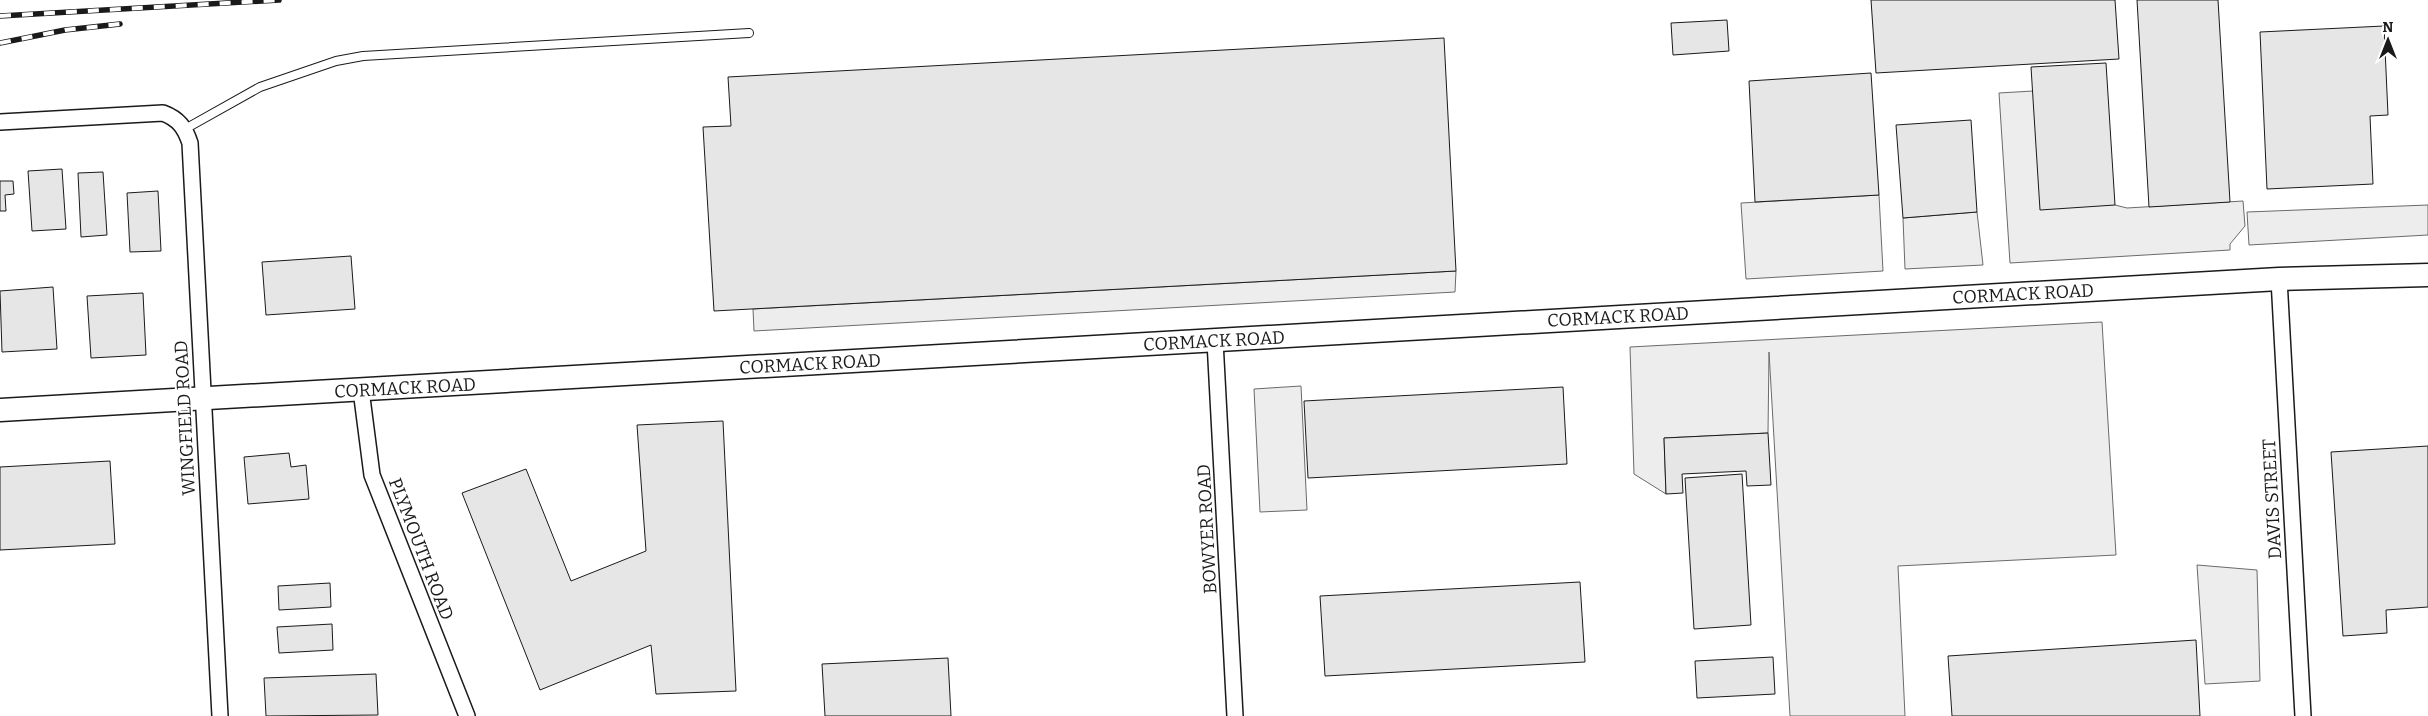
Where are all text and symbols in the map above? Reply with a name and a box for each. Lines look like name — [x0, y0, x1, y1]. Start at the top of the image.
north arrow — [2363, 15, 2413, 65]
text: N — [2383, 19, 2394, 36]
street label: CORMACK ROAD — [1952, 279, 2094, 309]
street label: CORMACK ROAD — [1547, 302, 1689, 332]
street label: CORMACK ROAD — [1143, 326, 1285, 356]
street label: WINGFIELD ROAD — [170, 340, 200, 496]
street label: CORMACK ROAD — [739, 349, 881, 379]
street label: CORMACK ROAD — [334, 373, 476, 403]
street label: DAVIS STREET — [2258, 438, 2286, 560]
street label: BOWYER ROAD — [1193, 464, 1221, 594]
street label: PLYMOUTH ROAD — [384, 475, 458, 623]

